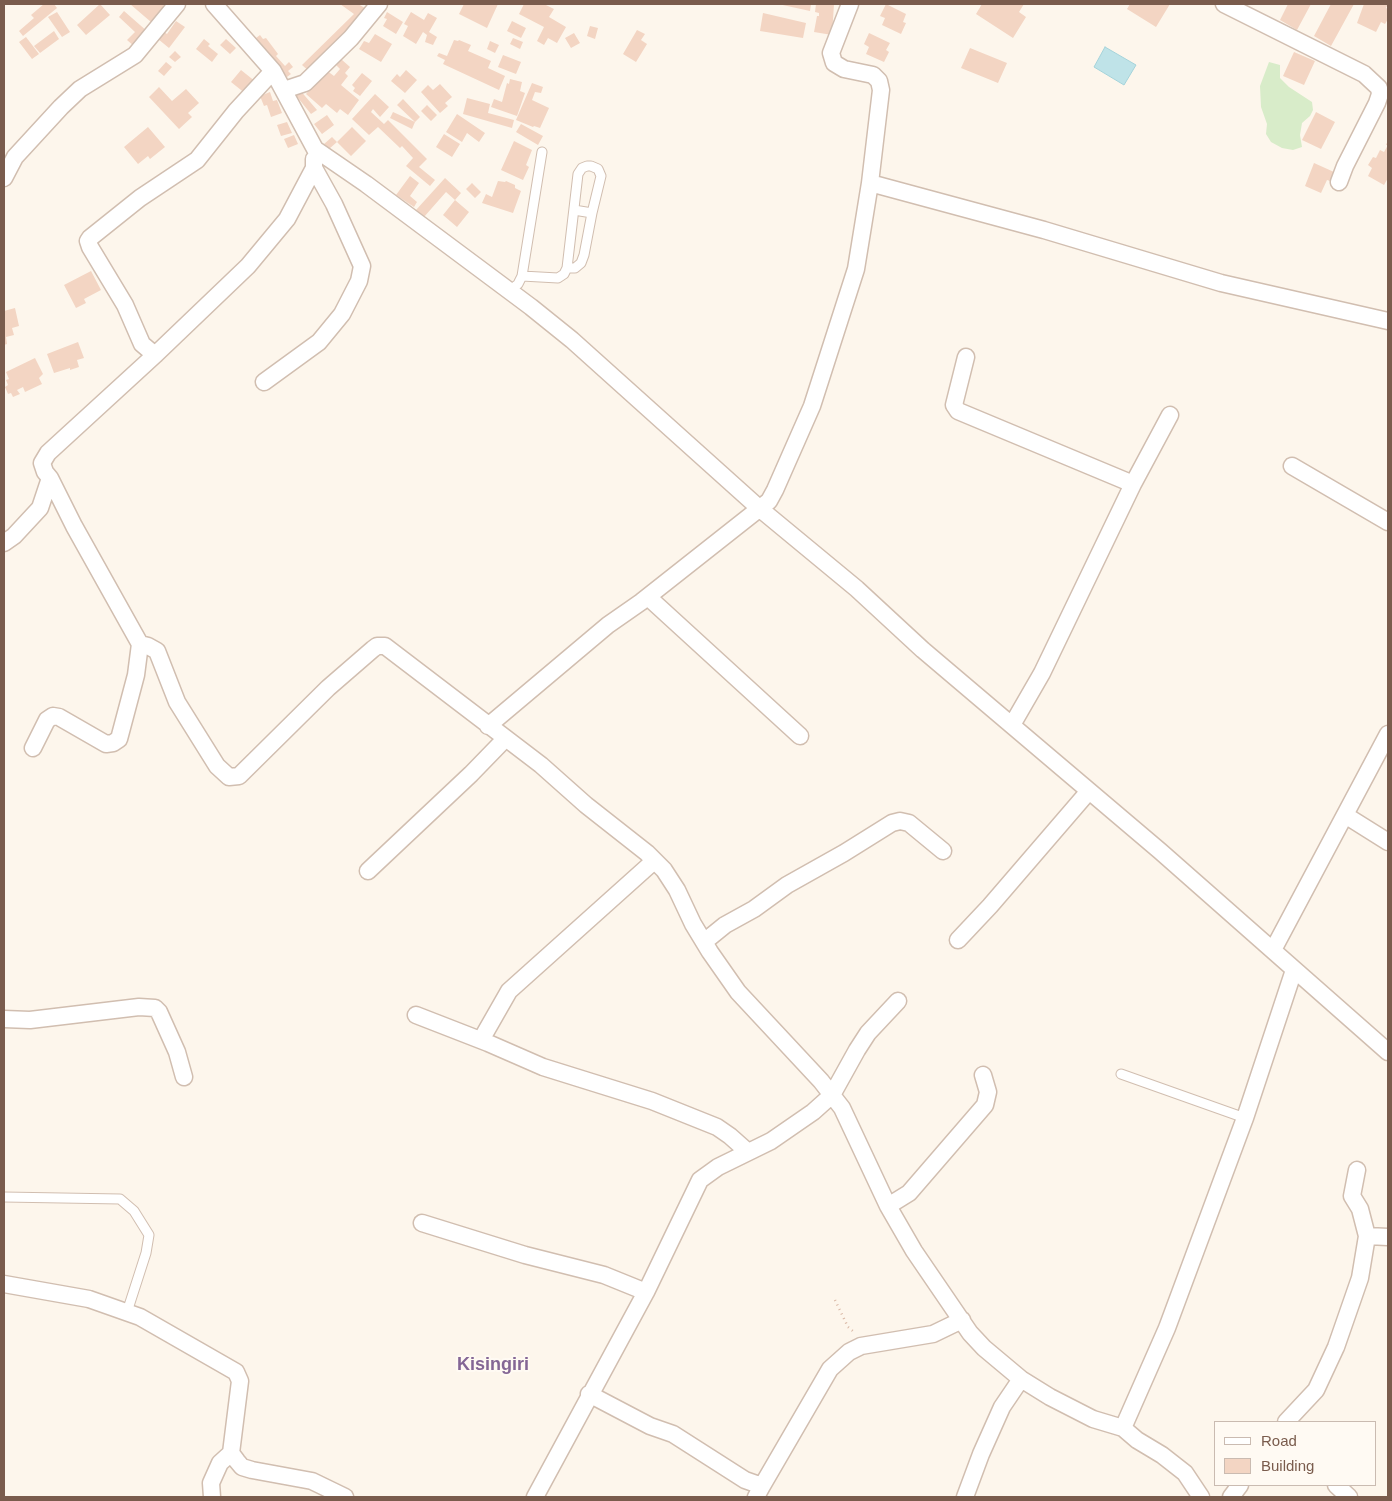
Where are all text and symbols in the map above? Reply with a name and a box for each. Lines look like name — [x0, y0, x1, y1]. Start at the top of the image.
district label: Kisingiri — [457, 1354, 529, 1376]
legend — [1214, 1421, 1377, 1486]
text: Road — [1261, 1432, 1297, 1449]
text: Building — [1261, 1457, 1314, 1474]

